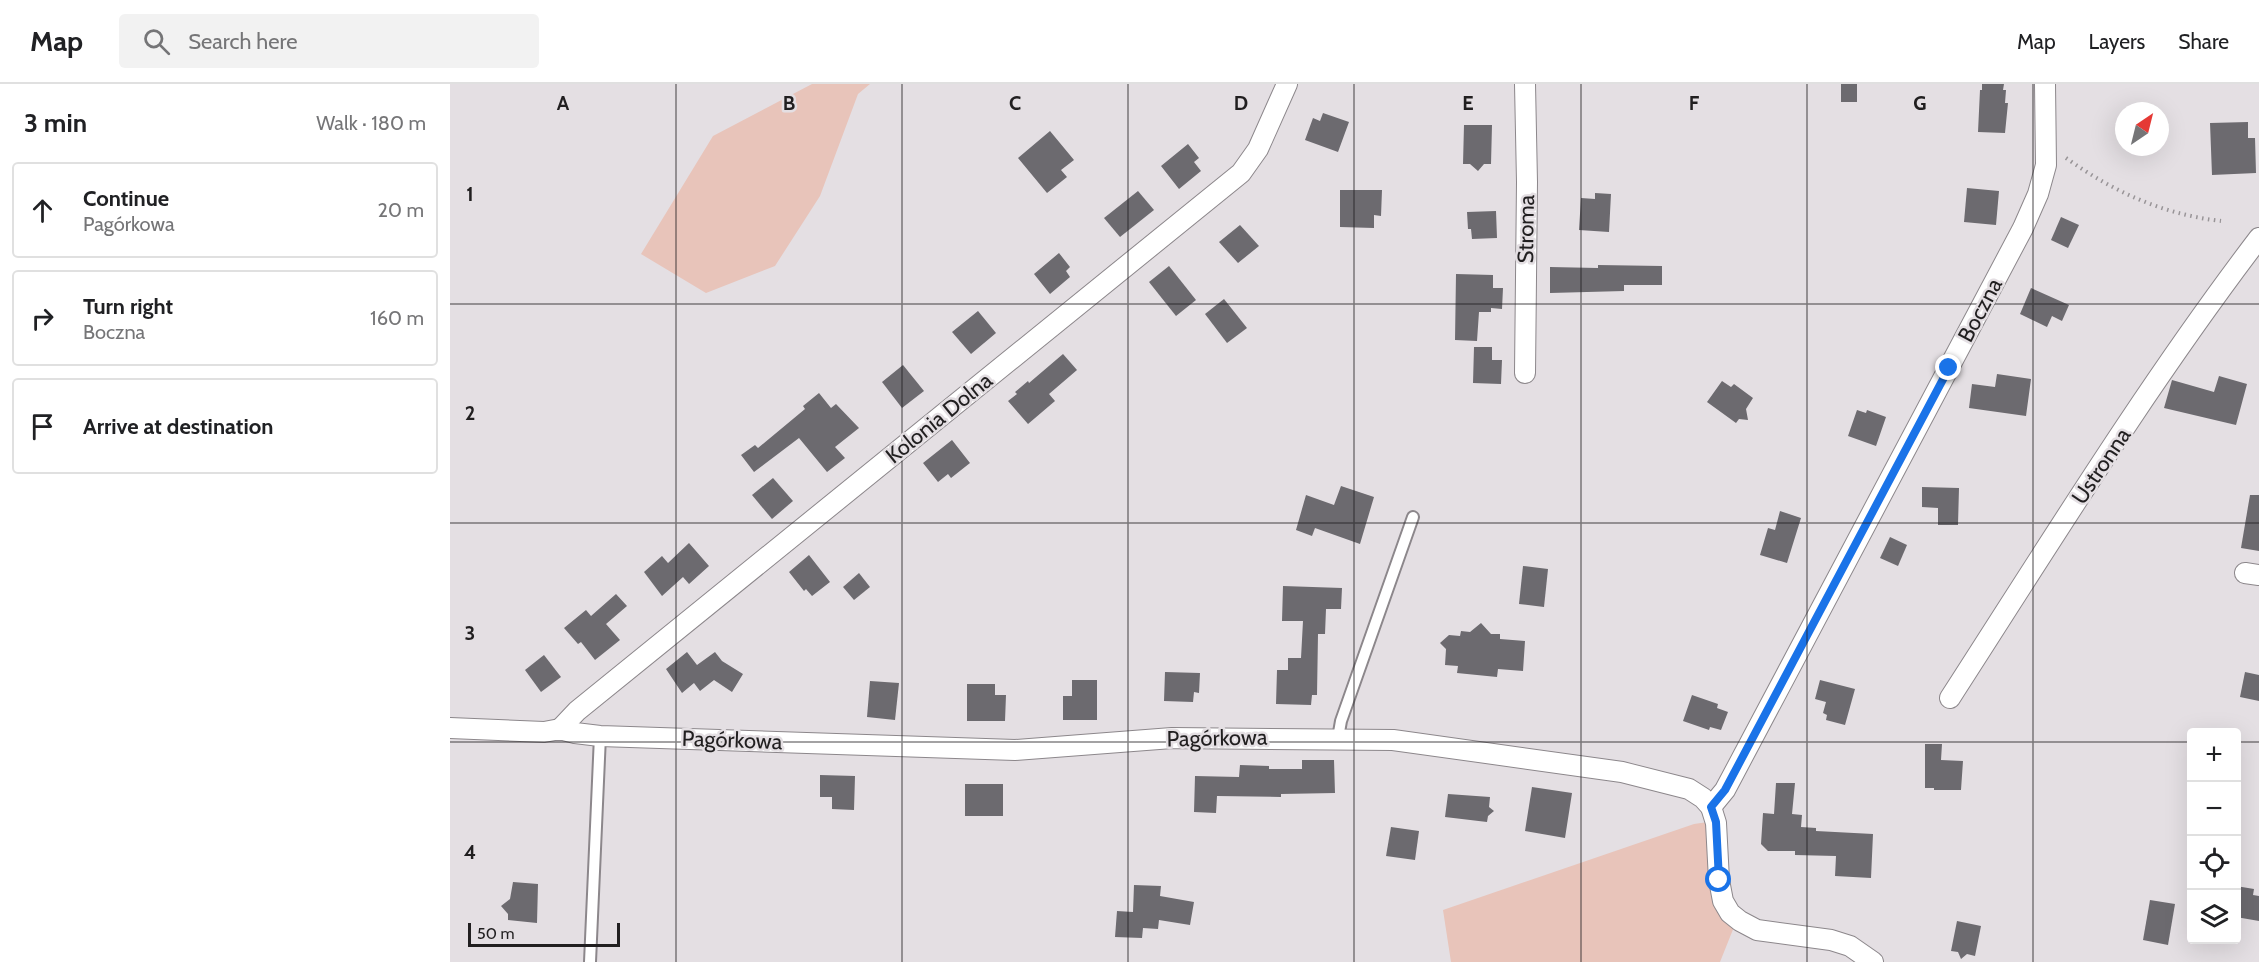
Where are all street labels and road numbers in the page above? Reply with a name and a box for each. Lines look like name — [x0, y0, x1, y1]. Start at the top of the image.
street label: Stroma — [1512, 194, 1540, 264]
street label: Boczna — [1952, 273, 2008, 347]
street label: Kolonia Dolna — [880, 366, 998, 469]
street label: Ustronna — [2066, 422, 2137, 509]
street label: Pagórkowa — [1166, 724, 1268, 752]
street label: Pagórkowa — [681, 725, 783, 755]

